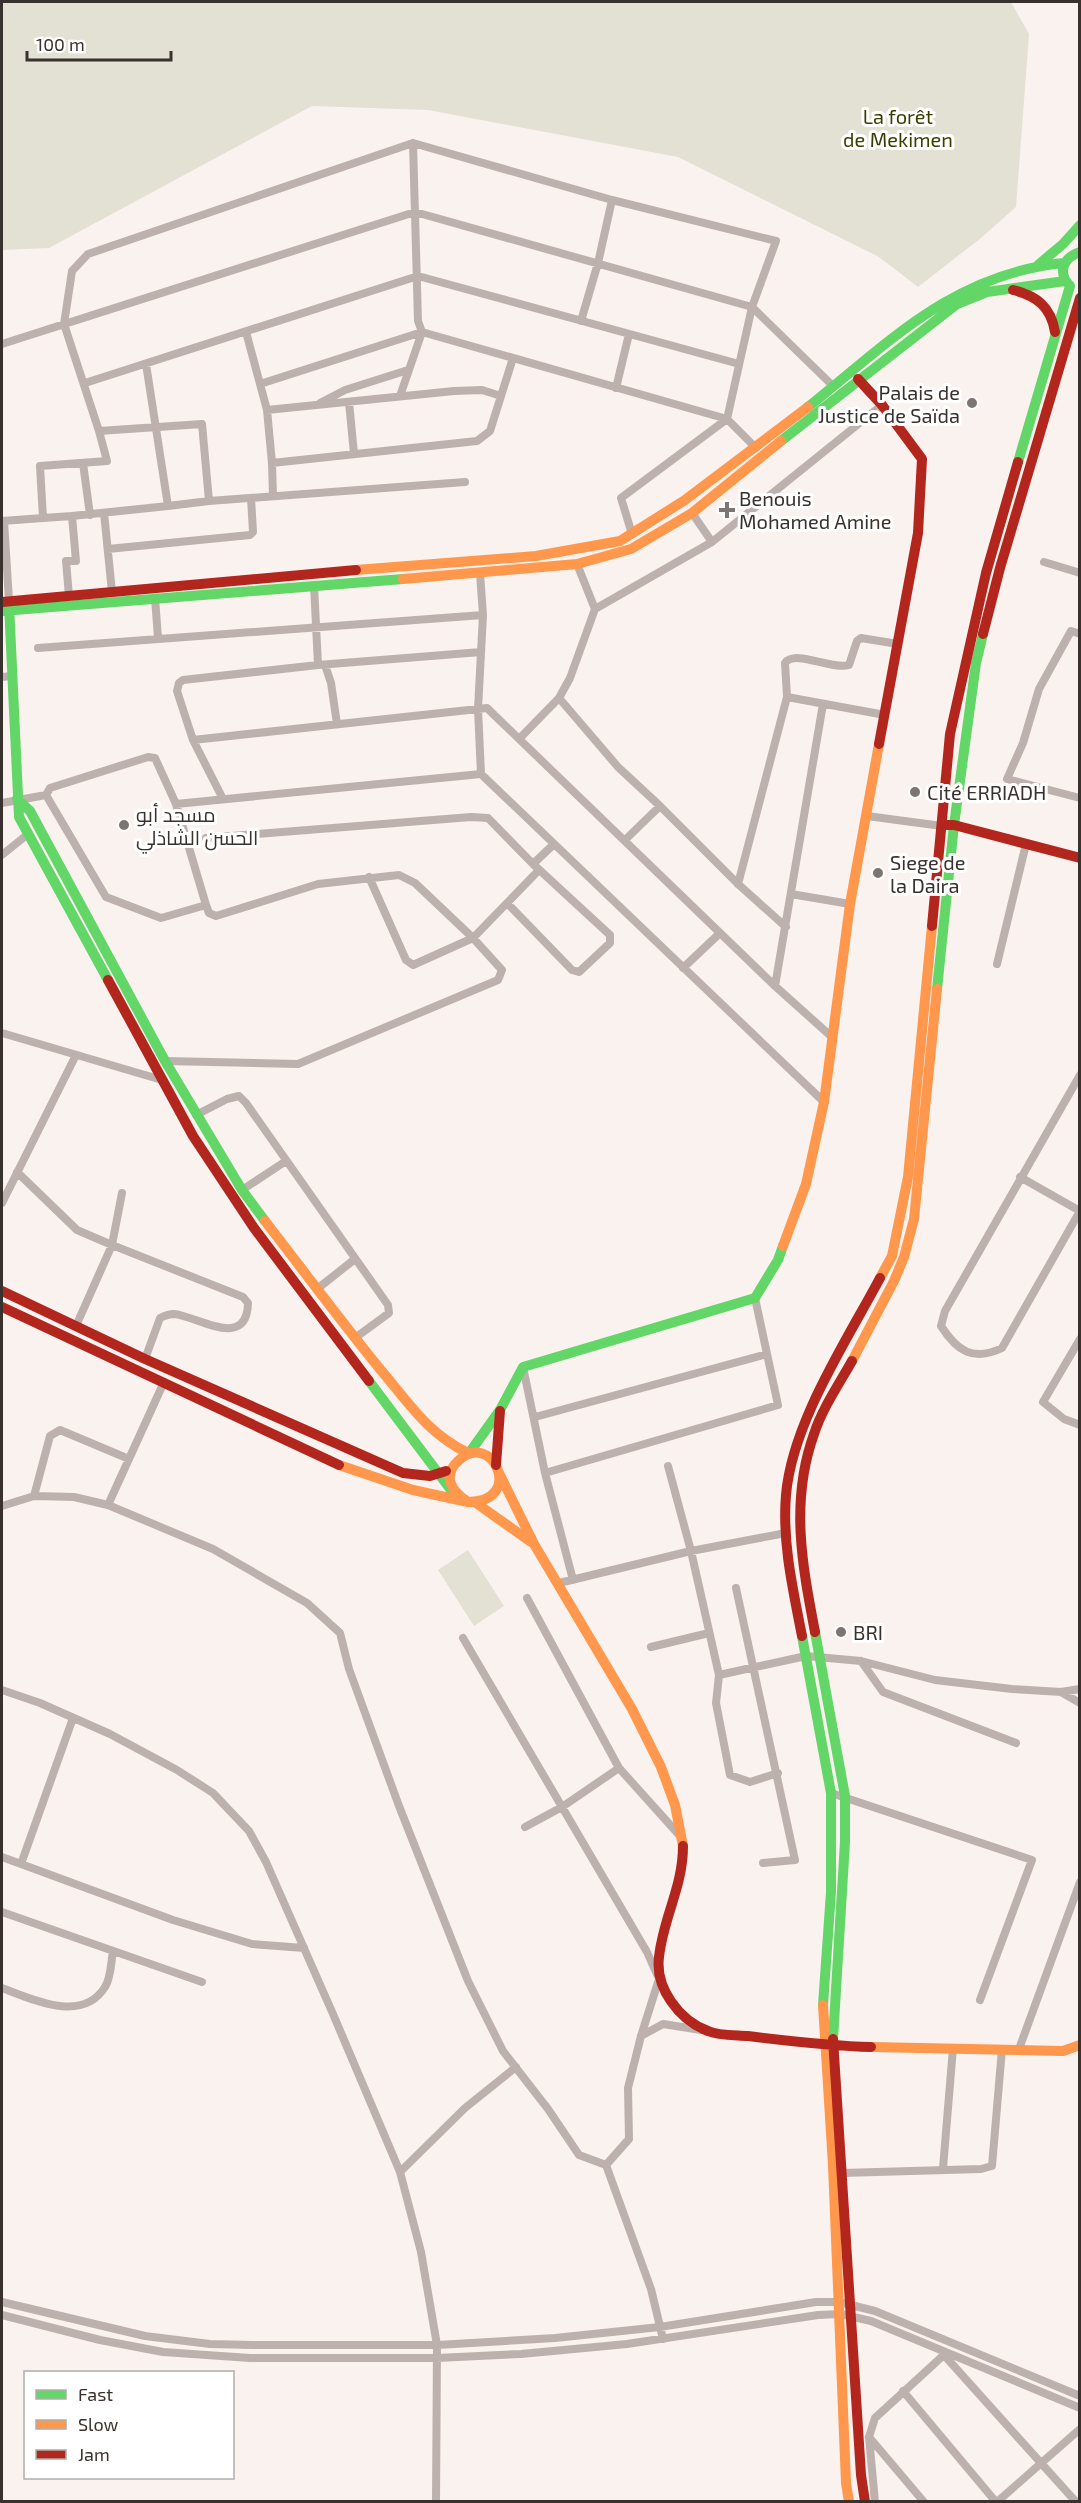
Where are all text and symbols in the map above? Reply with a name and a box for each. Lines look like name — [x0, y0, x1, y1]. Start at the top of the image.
scale bar — [27, 24, 171, 62]
text: 100 m — [36, 33, 85, 55]
park label: La forêt de Mekimen — [843, 104, 953, 151]
place label: Palais de Justice de Saïda — [818, 380, 960, 427]
marker: Palais de Justice de Saïda — [965, 396, 979, 410]
place label: Benouis Mohamed Amine — [739, 486, 891, 533]
marker: Benouis Mohamed Amine — [720, 503, 734, 517]
place label: Cité ERRIADH — [927, 780, 1046, 804]
marker: Cité ERRIADH — [908, 785, 922, 799]
place label: مسجد أبو الحسن الشاذلي — [136, 802, 258, 854]
marker: مسجد أبو الحسن الشاذلي — [117, 818, 131, 832]
place label: Siege de la Daira — [890, 850, 965, 897]
marker: Siege de la Daira — [871, 866, 885, 880]
place label: BRI — [853, 1620, 883, 1644]
marker: BRI — [834, 1625, 848, 1639]
legend — [24, 2371, 234, 2479]
text: Fast — [78, 2383, 113, 2405]
text: Slow — [78, 2413, 119, 2435]
text: Jam — [78, 2443, 110, 2465]

